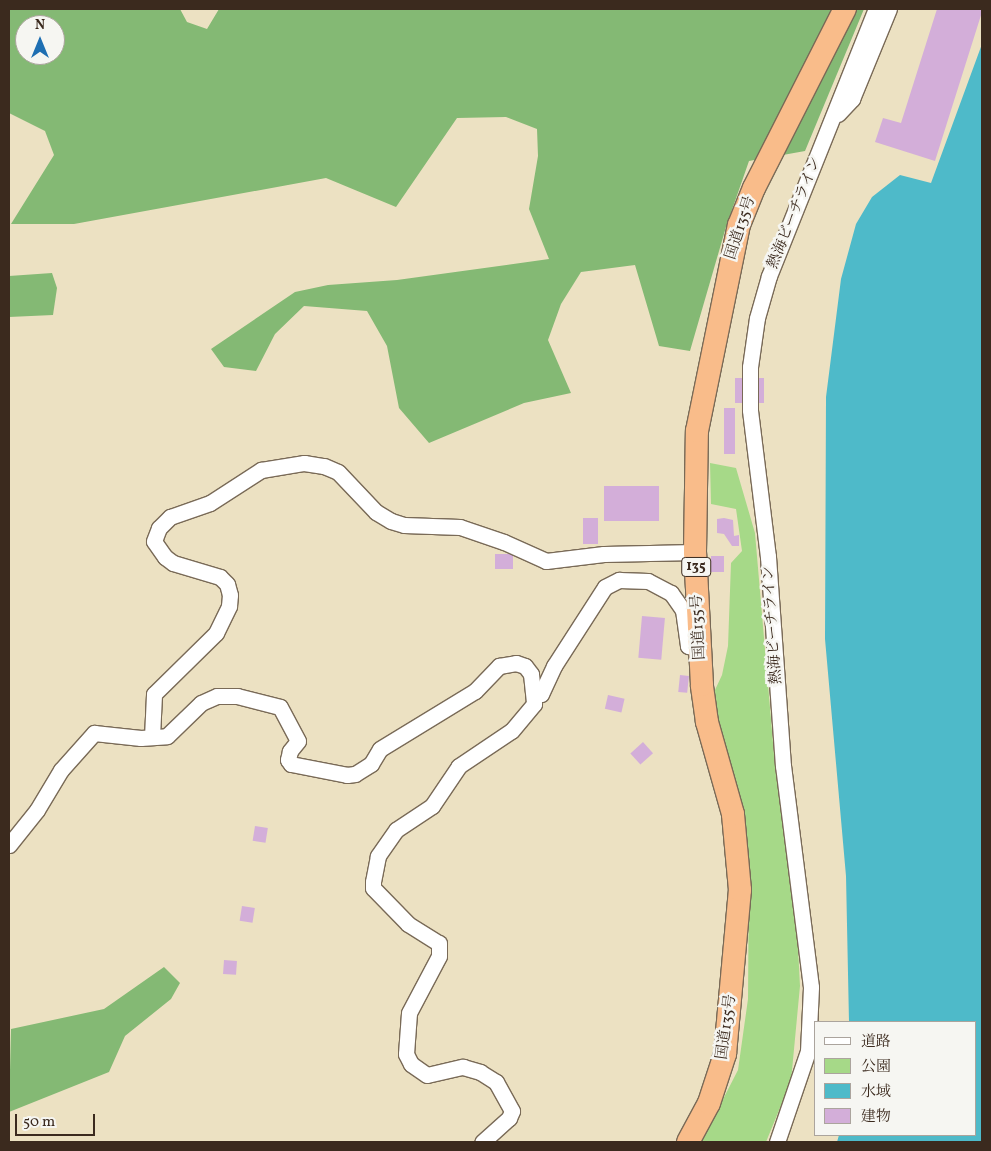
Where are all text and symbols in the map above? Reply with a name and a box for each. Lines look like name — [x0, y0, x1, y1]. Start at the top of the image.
north arrow — [15, 15, 65, 65]
text: N — [35, 16, 45, 35]
street label: 熱海ビーチライン — [764, 154, 826, 272]
street label: 国道135号 — [722, 194, 760, 262]
road number: 135 — [681, 556, 711, 578]
street label: 熱海ビーチライン — [760, 565, 786, 685]
street label: 国道135号 — [688, 594, 710, 660]
street label: 国道135号 — [714, 993, 740, 1061]
legend — [814, 1021, 976, 1136]
text: 道路 — [861, 1032, 891, 1053]
text: 公園 — [861, 1057, 891, 1078]
text: 水域 — [861, 1082, 891, 1103]
scale bar — [18, 1104, 98, 1136]
text: 建物 — [861, 1107, 891, 1128]
text: 50 m — [23, 1112, 55, 1133]

